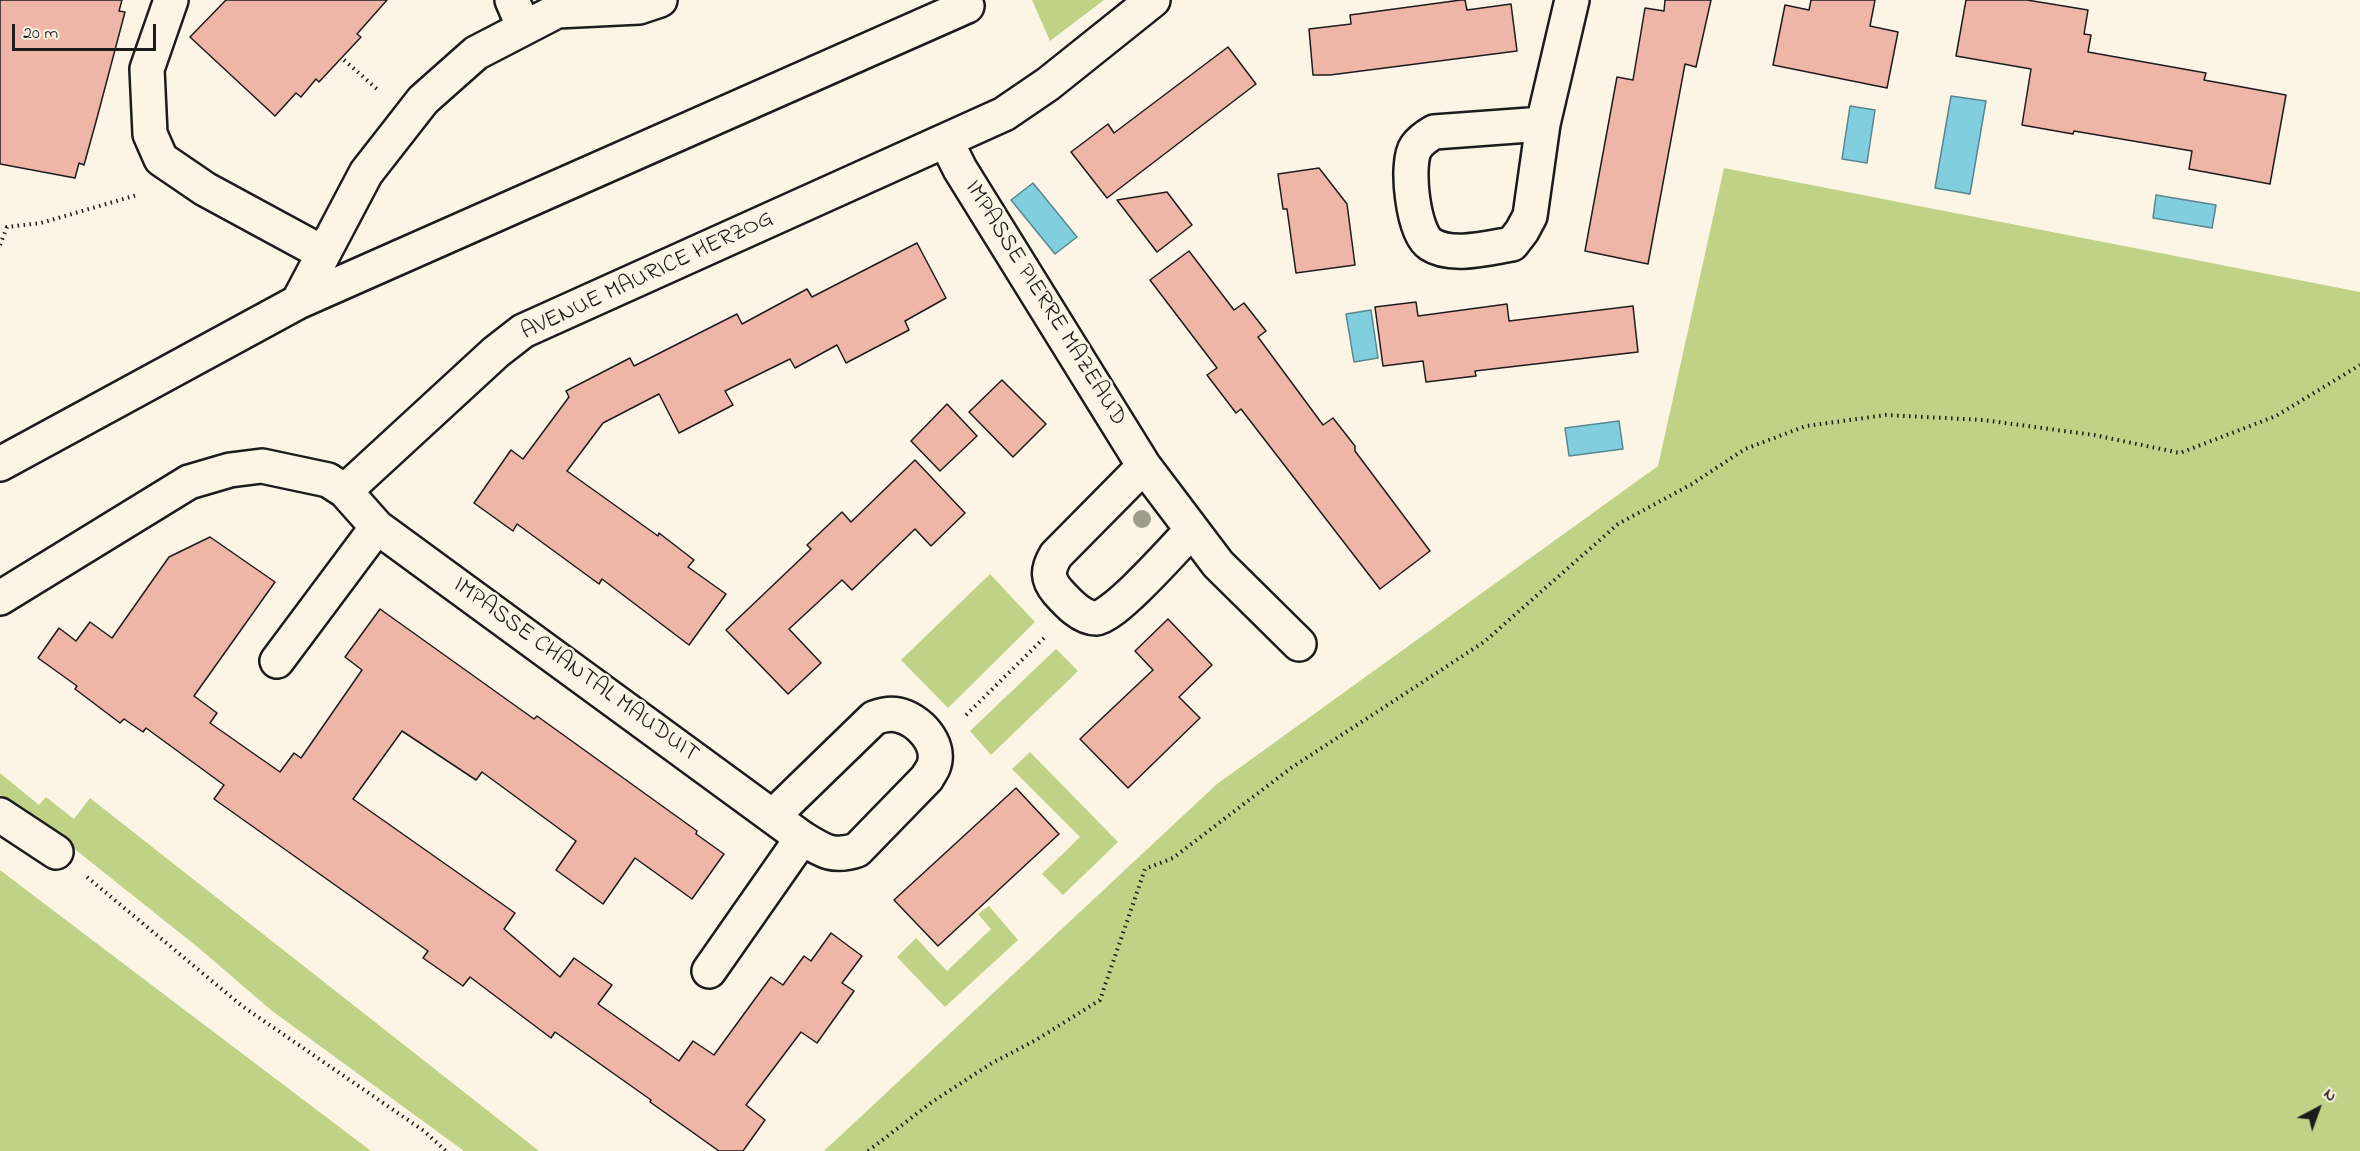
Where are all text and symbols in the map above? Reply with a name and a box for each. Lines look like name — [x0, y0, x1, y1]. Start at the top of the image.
scale bar — [15, 12, 159, 50]
text: 20 m — [23, 21, 58, 47]
street label: IMPASSE PIERRE MAZEAUD — [957, 176, 1131, 432]
street label: AVENUE MAURICE HERZOG — [517, 206, 779, 348]
street label: IMPASSE CHANTAL MAUDUIT — [446, 572, 704, 770]
north arrow — [2288, 1079, 2348, 1139]
text: N — [2318, 1083, 2342, 1108]

